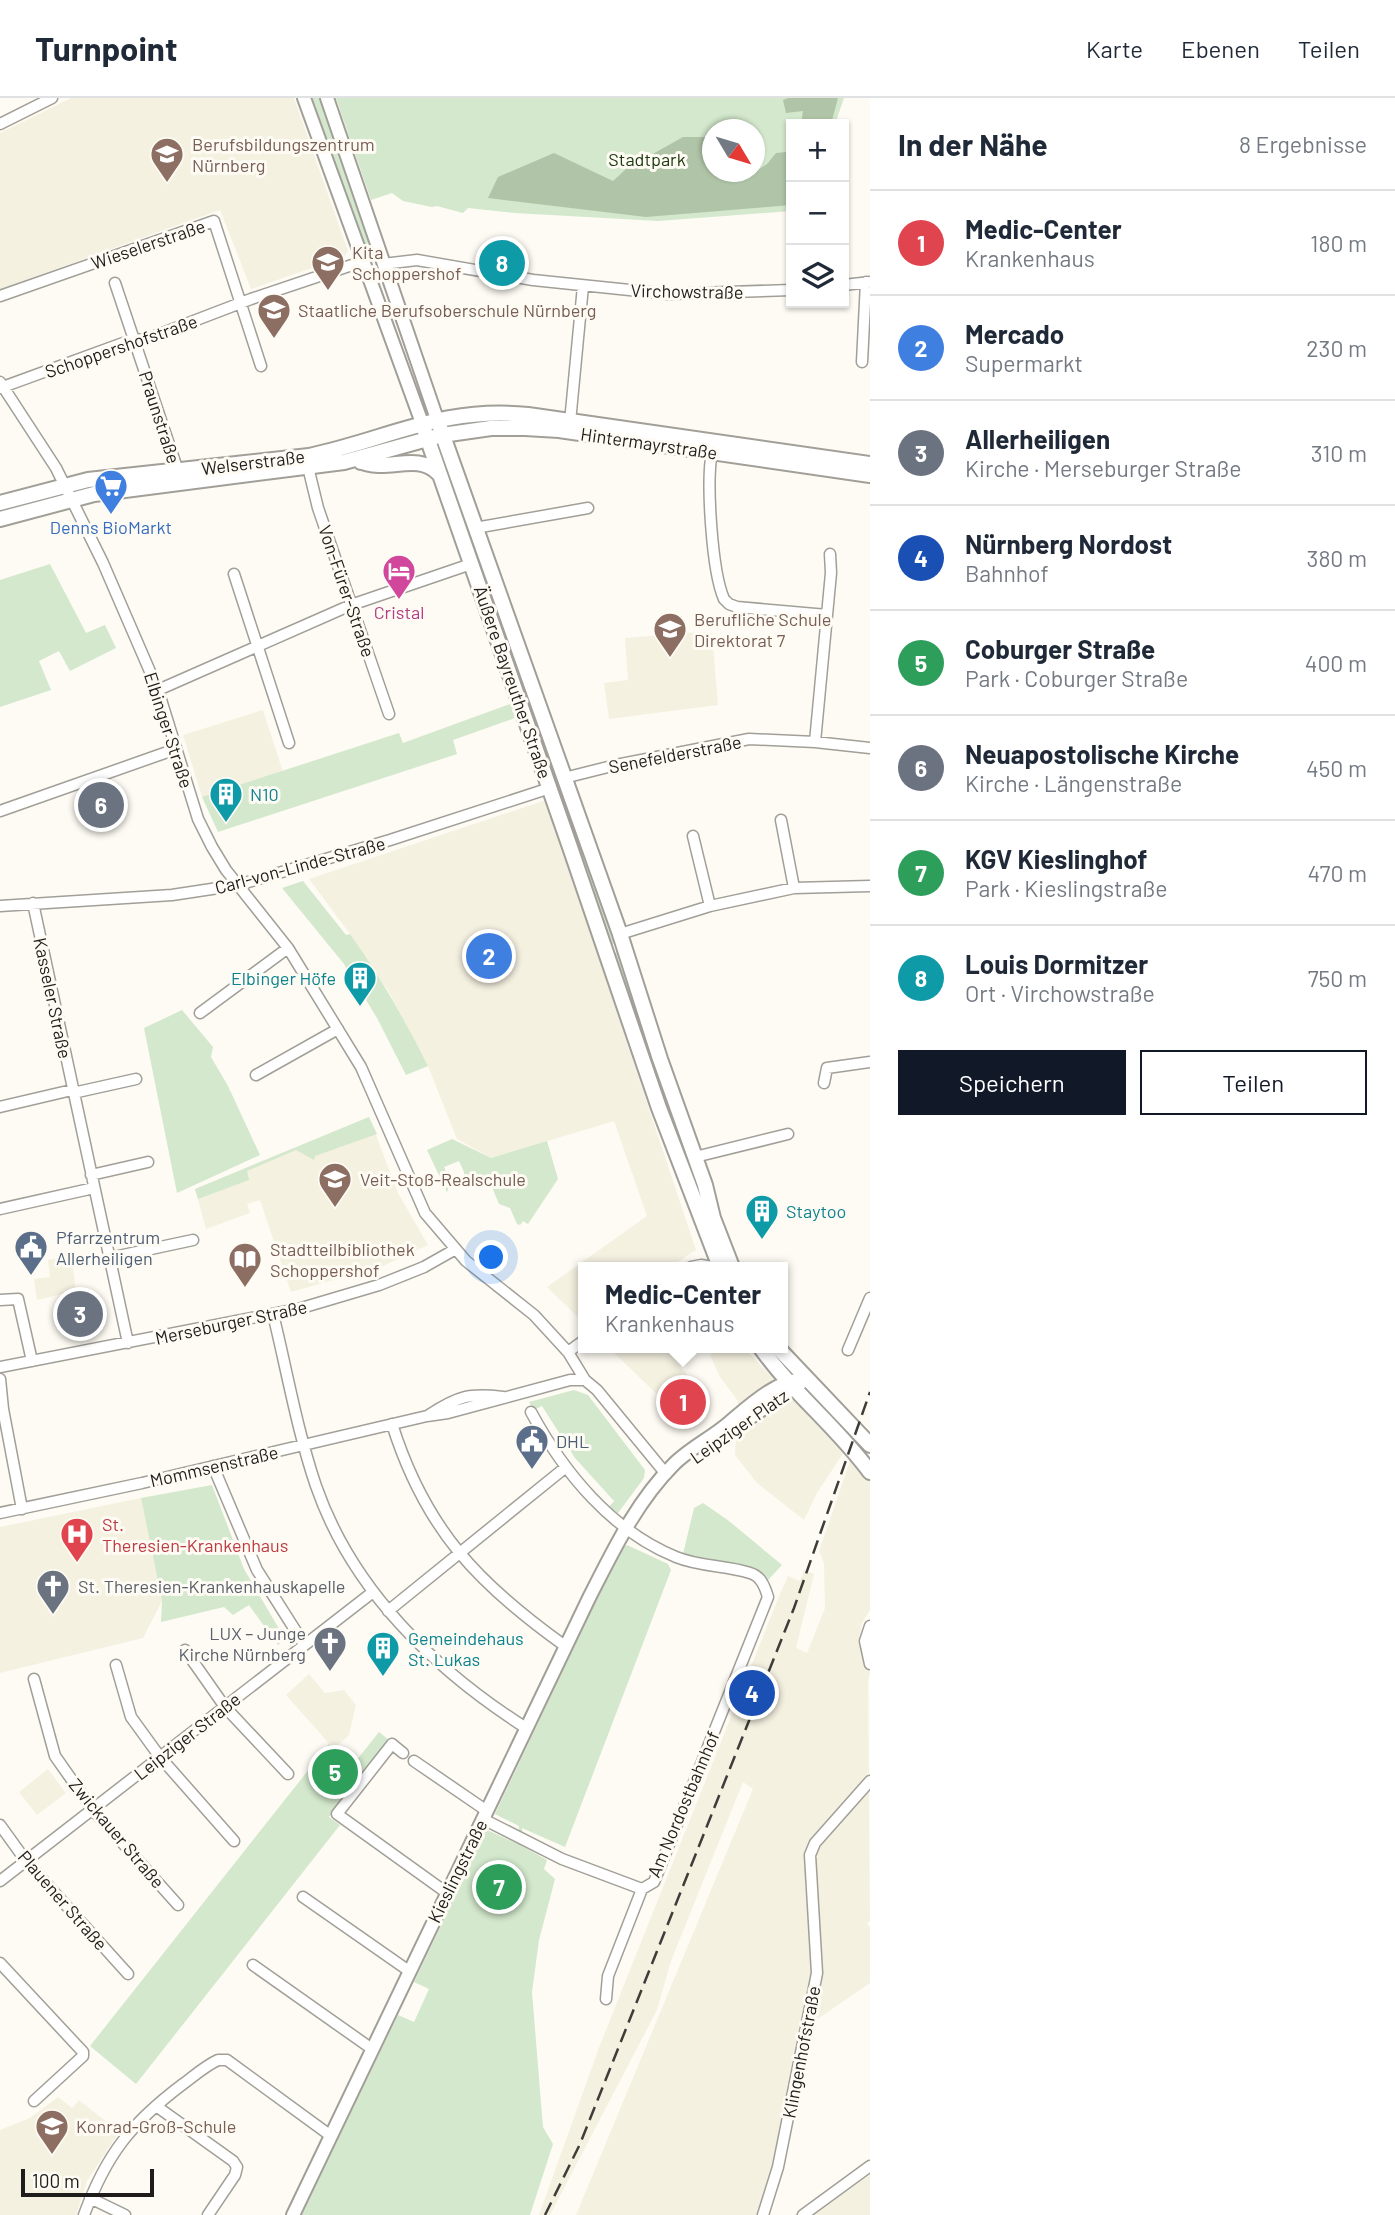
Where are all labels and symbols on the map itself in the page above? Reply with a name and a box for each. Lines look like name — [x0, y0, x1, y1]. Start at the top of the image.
north arrow — [702, 119, 765, 182]
place label: Berufsbildungszentrum Nürnberg — [192, 133, 375, 176]
school or university icon: Berufsbildungszentrum Nürnberg — [148, 135, 186, 184]
park label: Stadtpark — [608, 148, 686, 170]
street label: Wieselerstraße — [88, 214, 208, 274]
pin: 8 — [479, 237, 525, 289]
place label: Kita Schoppershof — [352, 241, 461, 284]
school or university icon: Kita Schoppershof — [309, 243, 347, 292]
street label: Virchowstraße — [630, 279, 744, 303]
school or university icon: Staatliche Berufsoberschule Nürnberg — [255, 291, 293, 340]
place label: Staatliche Berufsoberschule Nürnberg — [298, 299, 596, 321]
street label: Schoppershofstraße — [42, 310, 200, 382]
street label: Praunstraße — [135, 368, 185, 466]
street label: Hintermayrstraße — [579, 423, 719, 463]
street label: Welserstraße — [200, 445, 306, 479]
supermarket icon: Denns BioMarkt — [92, 467, 130, 516]
place label: Denns BioMarkt — [50, 516, 172, 538]
street label: Von-Fürer-Straße — [314, 522, 380, 660]
hotel icon: Cristal — [380, 552, 418, 601]
street label: Äußere Bayreuther Straße — [470, 583, 556, 781]
place label: Cristal — [374, 601, 424, 623]
place label: Berufliche Schule Direktorat 7 — [694, 608, 831, 651]
school or university icon: Berufliche Schule Direktorat 7 — [651, 610, 689, 659]
street label: Elbinger Straße — [140, 669, 198, 791]
street label: Senefelderstraße — [607, 730, 743, 778]
building icon: N10 — [207, 775, 245, 824]
pin: 6 — [78, 779, 124, 831]
place label: N10 — [250, 783, 279, 805]
street label: Carl-von-Linde-Straße — [212, 832, 388, 898]
pin: 2 — [466, 930, 512, 982]
street label: Kasseler Straße — [29, 935, 77, 1061]
building icon: Elbinger Höfe — [341, 959, 379, 1008]
place label: Elbinger Höfe — [231, 967, 336, 989]
school or university icon: Veit-Stoß-Realschule — [316, 1160, 354, 1209]
place label: Veit-Stoß-Realschule — [360, 1168, 526, 1190]
building icon: Staytoo — [743, 1192, 781, 1241]
place label: Staytoo — [786, 1200, 846, 1222]
place label: Pfarrzentrum Allerheiligen — [56, 1226, 160, 1269]
public building icon: Pfarrzentrum Allerheiligen — [12, 1228, 50, 1277]
place label: Stadtteilbibliothek Schoppershof — [270, 1238, 415, 1281]
library icon: Stadtteilbibliothek Schoppershof — [226, 1240, 264, 1289]
your location — [474, 1240, 508, 1274]
pin: 3 — [57, 1288, 103, 1340]
street label: Merseburger Straße — [153, 1295, 309, 1349]
pin: 1 — [660, 1376, 706, 1428]
street label: Leipziger Platz — [686, 1384, 792, 1468]
public building icon: DHL — [513, 1422, 551, 1471]
place label: DHL — [556, 1430, 589, 1452]
street label: Mommsenstraße — [148, 1441, 280, 1491]
place label: St. Theresien-Krankenhaus — [102, 1513, 288, 1556]
hospital icon: St. Theresien-Krankenhaus — [58, 1515, 96, 1564]
church icon: St. Theresien-Krankenhauskapelle — [34, 1567, 72, 1616]
place label: St. Theresien-Krankenhauskapelle — [78, 1575, 345, 1597]
place label: LUX – Junge Kirche Nürnberg — [178, 1622, 306, 1665]
church icon: LUX – Junge Kirche Nürnberg — [311, 1624, 349, 1673]
place label: Gemeindehaus St. Lukas — [408, 1627, 524, 1670]
building icon: Gemeindehaus St. Lukas — [364, 1629, 402, 1678]
pin: 4 — [729, 1667, 775, 1719]
street label: Leipziger Straße — [130, 1688, 244, 1784]
street label: Am Nordostbahnhof — [642, 1728, 724, 1880]
pin: 5 — [312, 1746, 358, 1798]
street label: Zwickauer Straße — [65, 1774, 169, 1892]
street label: Kieslingstraße — [423, 1816, 491, 1926]
street label: Plauener Straße — [14, 1846, 112, 1954]
pin: 7 — [476, 1861, 522, 1913]
street label: Klingenhofstraße — [777, 1984, 825, 2120]
school or university icon: Konrad-Groß-Schule — [33, 2107, 71, 2156]
place label: Konrad-Groß-Schule — [76, 2115, 236, 2137]
scale bar — [21, 2166, 154, 2198]

